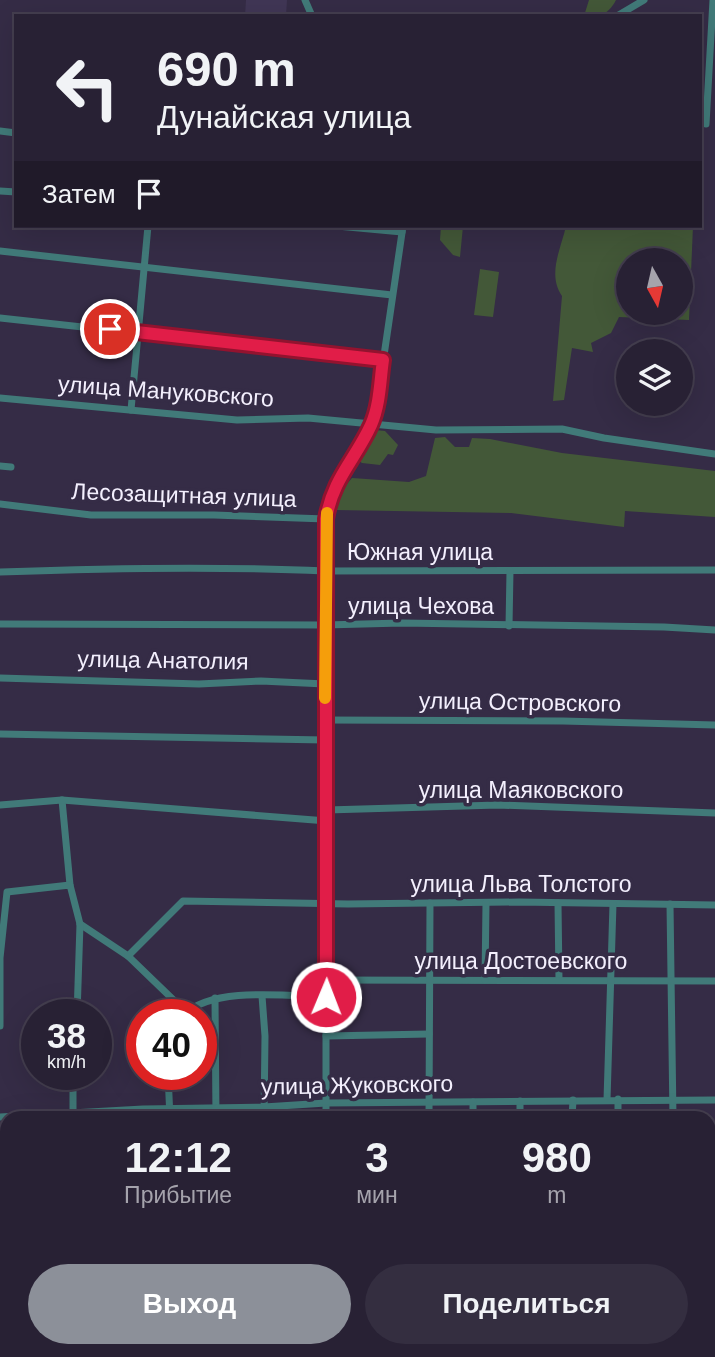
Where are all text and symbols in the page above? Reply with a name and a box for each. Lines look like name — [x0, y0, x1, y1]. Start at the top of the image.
icon: left — [42, 42, 133, 133]
text: 690 m — [157, 42, 296, 96]
text: Дунайская улица — [157, 99, 411, 135]
icon: arrive — [130, 175, 168, 213]
text: Затем — [42, 179, 116, 209]
north arrow — [616, 248, 693, 326]
map controls — [616, 248, 693, 416]
pin — [80, 299, 140, 359]
icon: arrive — [91, 310, 129, 348]
button: layers — [616, 339, 693, 416]
street label: улица Мануковского — [57, 370, 275, 412]
street label: Лесозащитная улица — [71, 478, 297, 512]
street label: Южная улица — [347, 539, 493, 565]
street label: улица Чехова — [348, 593, 494, 619]
street label: улица Анатолия — [77, 646, 249, 674]
street label: улица Островского — [419, 687, 621, 717]
street label: улица Маяковского — [419, 777, 623, 803]
street label: улица Льва Толстого — [410, 871, 632, 897]
street label: улица Достоевского — [415, 948, 627, 974]
position arrow — [289, 960, 363, 1034]
speed limit sign: 40 — [126, 999, 217, 1090]
text: 38 — [47, 1016, 86, 1055]
text: km/h — [47, 1052, 86, 1072]
street label: улица Жуковского — [261, 1070, 453, 1100]
text: 12:12 — [124, 1134, 232, 1181]
text: 3 — [365, 1134, 389, 1181]
text: 980 — [522, 1134, 592, 1181]
text: Прибытие — [124, 1182, 232, 1208]
text: мин — [356, 1182, 398, 1208]
text: m — [547, 1182, 566, 1208]
button: Выход — [28, 1264, 351, 1344]
button: Поделиться — [365, 1264, 688, 1344]

